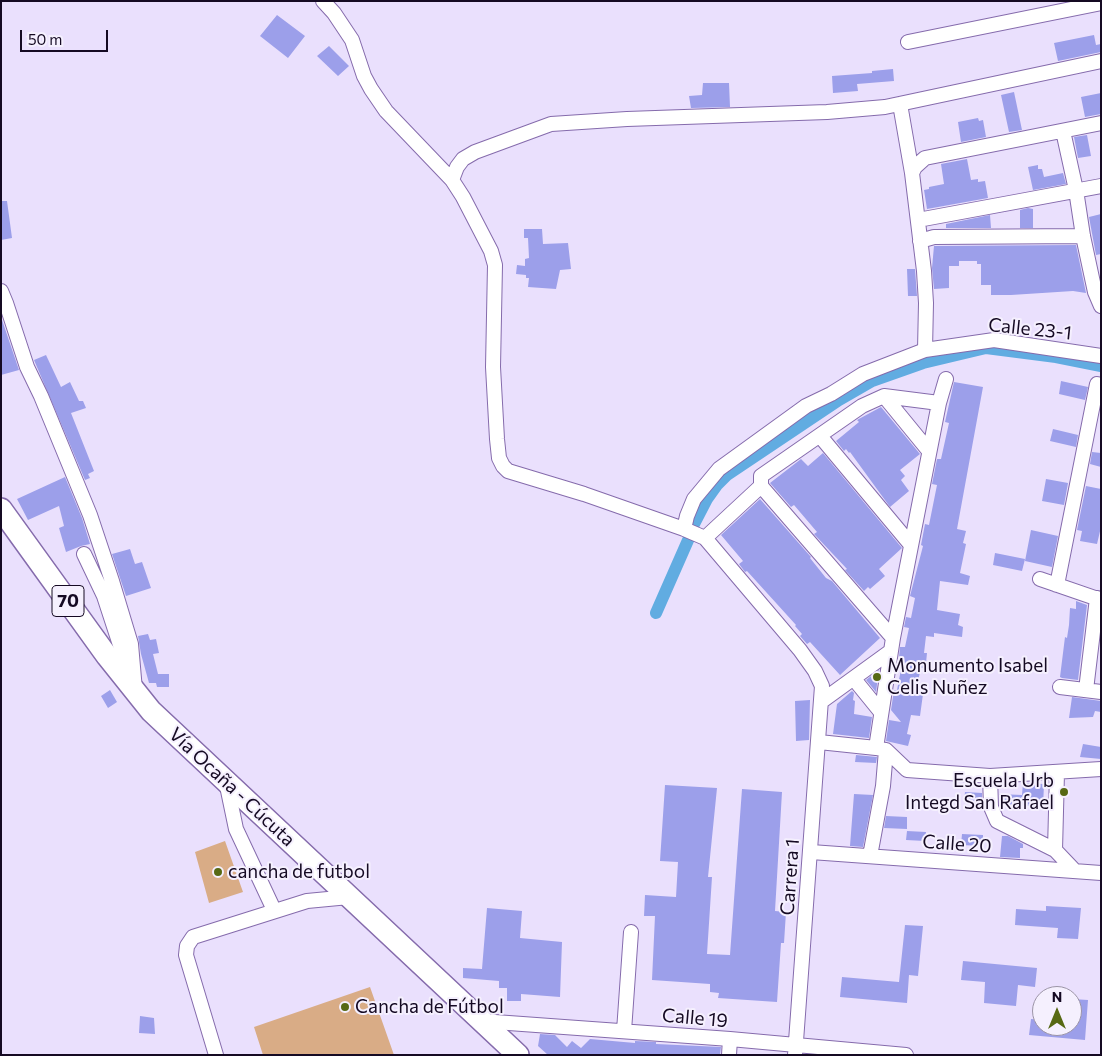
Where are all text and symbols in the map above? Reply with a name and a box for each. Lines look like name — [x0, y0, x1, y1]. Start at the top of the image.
scale bar — [22, 20, 110, 52]
text: 50 m — [28, 30, 62, 48]
street label: Calle 23-1 — [987, 313, 1073, 345]
road number: 70 — [52, 586, 84, 616]
place label: Monumento Isabel Celis Nuñez — [887, 655, 1048, 699]
marker: Monumento Isabel Celis Nuñez — [871, 671, 883, 683]
street label: Vía Ocaña - Cúcuta — [164, 723, 300, 851]
place label: Escuela Urb Integd San Rafael — [905, 770, 1054, 814]
marker: Escuela Urb Integd San Rafael — [1058, 786, 1070, 798]
street label: Calle 20 — [922, 830, 992, 858]
street label: Carrera 1 — [776, 838, 804, 916]
place label: cancha de futbol — [228, 861, 370, 883]
marker: cancha de futbol — [212, 866, 224, 878]
north arrow — [1032, 986, 1082, 1036]
text: N — [1052, 988, 1062, 1005]
place label: Cancha de Fútbol — [355, 996, 504, 1018]
marker: Cancha de Fútbol — [339, 1001, 351, 1013]
street label: Calle 19 — [661, 1004, 729, 1032]

